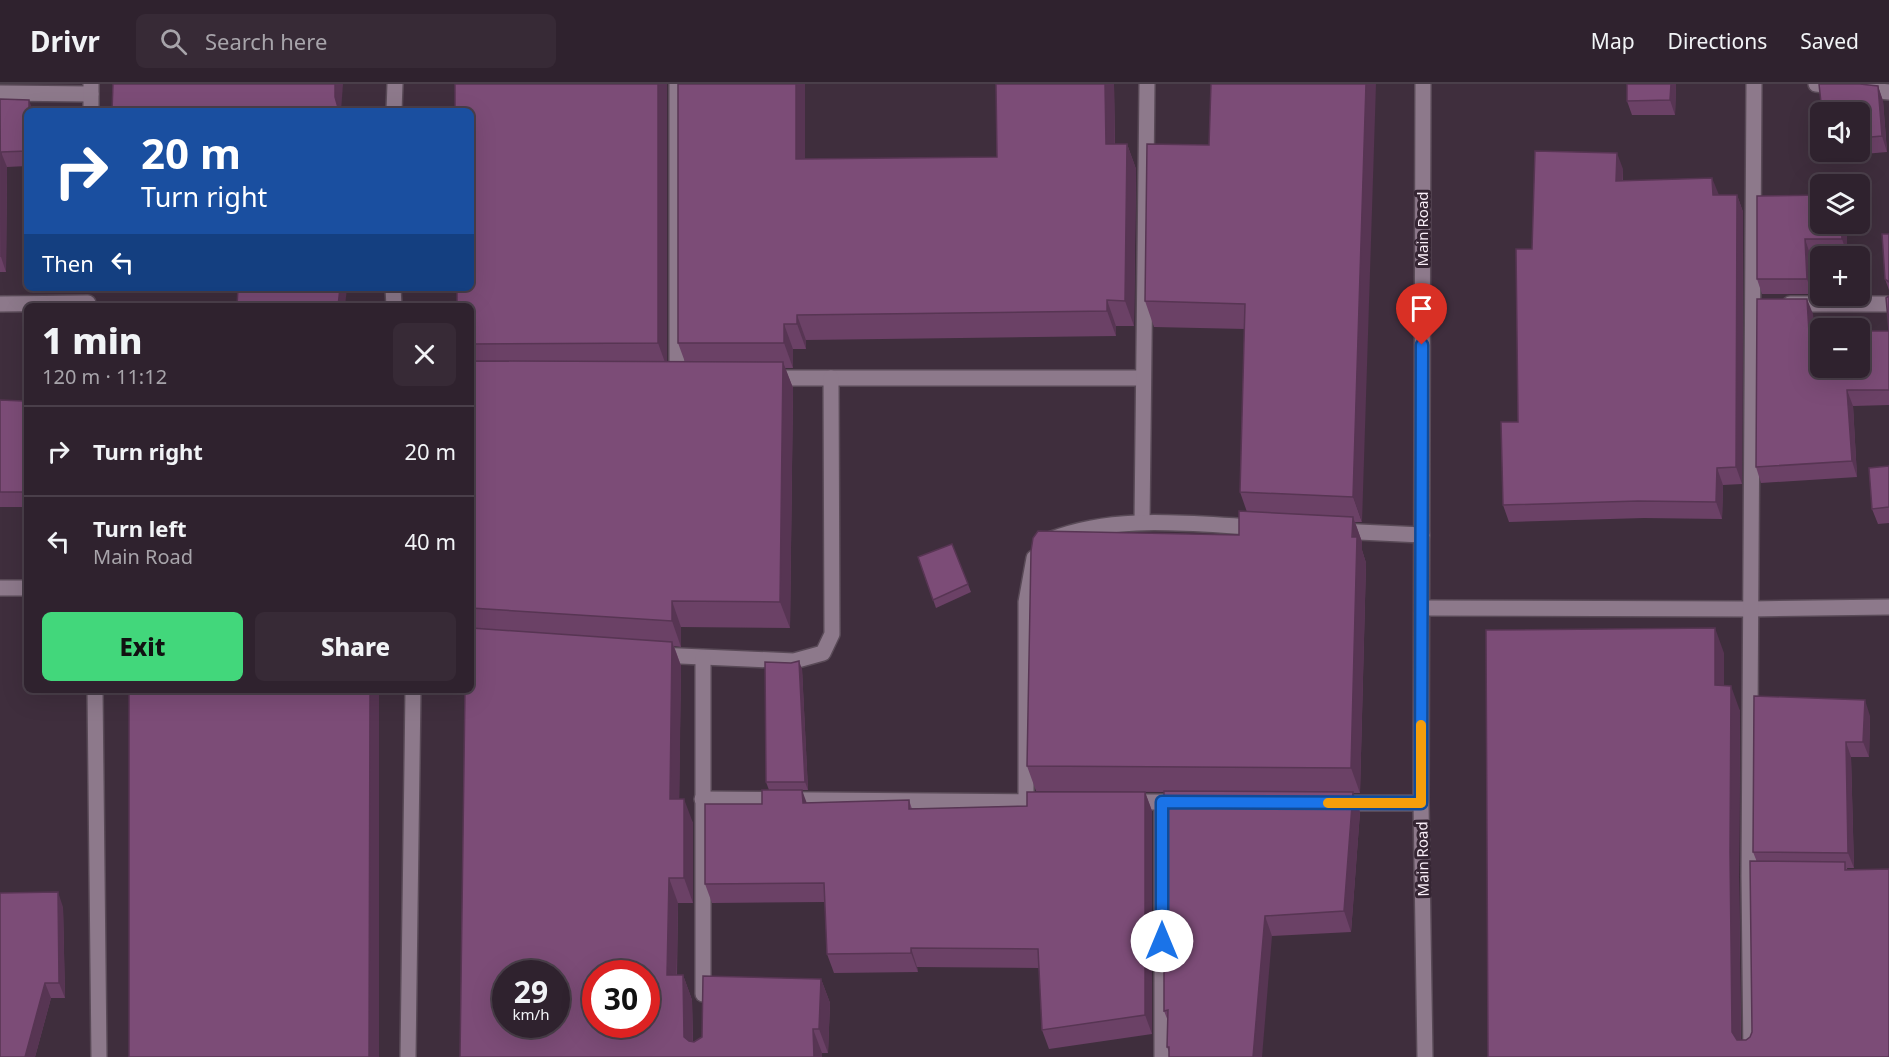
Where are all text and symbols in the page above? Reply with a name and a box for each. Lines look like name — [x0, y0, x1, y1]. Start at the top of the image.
search box — [136, 14, 556, 68]
text: Drivr — [30, 22, 100, 60]
icon: search — [157, 25, 190, 58]
text: Search here — [205, 26, 327, 56]
text: Map — [1591, 27, 1635, 55]
text: Directions — [1668, 27, 1767, 55]
text: Saved — [1800, 27, 1859, 55]
map controls — [1810, 102, 1870, 378]
button: sound — [1810, 102, 1870, 162]
text: 20 m — [141, 124, 241, 181]
icon: right — [42, 132, 120, 210]
button: layers — [1810, 174, 1870, 234]
text: Turn right — [141, 178, 267, 215]
street label: Main Road — [1412, 191, 1432, 267]
icon: left — [106, 246, 139, 279]
button: + — [1810, 246, 1870, 306]
text: Then — [42, 248, 94, 278]
pin — [1396, 283, 1447, 345]
icon: arrive — [1405, 292, 1438, 325]
text: 1 min — [42, 316, 143, 365]
button: − — [1810, 318, 1870, 378]
button: close — [393, 323, 456, 386]
text: 120 m · 11:12 — [42, 363, 167, 390]
icon: right — [42, 435, 75, 468]
text: Turn right — [93, 436, 203, 466]
text: 20 m — [405, 436, 456, 466]
text: Turn left — [93, 513, 187, 543]
icon: left — [42, 525, 75, 558]
text: 40 m — [405, 526, 456, 556]
text: Main Road — [93, 543, 193, 570]
button: Exit — [42, 612, 243, 681]
button: Share — [255, 612, 456, 681]
street label: Main Road — [1411, 821, 1433, 897]
position arrow — [1130, 909, 1194, 973]
speed limit sign: 30 — [582, 960, 660, 1038]
text: 29 — [514, 971, 548, 1012]
text: km/h — [513, 1004, 549, 1024]

